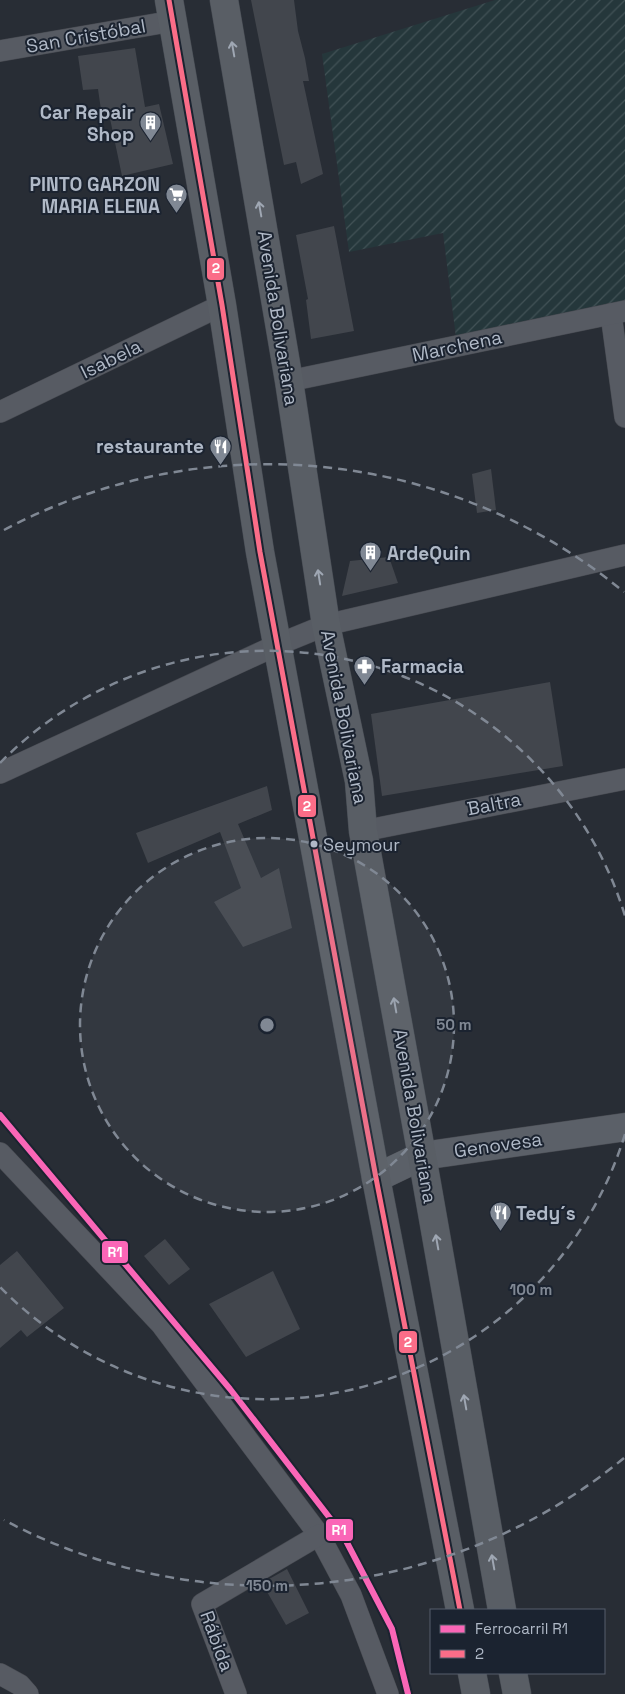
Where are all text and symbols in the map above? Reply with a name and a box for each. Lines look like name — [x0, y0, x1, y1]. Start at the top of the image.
street label: San Cristóbal — [24, 13, 148, 59]
one-way arrow — [227, 41, 237, 57]
place label: Car Repair Shop — [40, 100, 134, 147]
building icon: Car Repair Shop — [138, 111, 162, 142]
place label: PINTO GARZON MARIA ELENA — [30, 172, 160, 219]
supermarket icon: PINTO GARZON MARIA ELENA — [164, 183, 188, 214]
one-way arrow — [254, 201, 264, 217]
street label: Avenida Bolivariana — [252, 229, 304, 407]
line badge: 2 — [206, 257, 225, 281]
text: 2 — [212, 259, 220, 277]
street label: Marchena — [410, 324, 504, 368]
street label: Isabela — [77, 334, 146, 384]
place label: restaurante — [96, 434, 204, 459]
restaurant icon: restaurante — [208, 434, 232, 465]
building icon: ArdeQuin — [359, 541, 383, 572]
place label: ArdeQuin — [387, 541, 471, 566]
one-way arrow — [314, 569, 324, 585]
street label: Avenida Bolivariana — [315, 628, 373, 806]
pharmacy icon: Farmacia — [353, 654, 377, 685]
place label: Farmacia — [381, 654, 464, 679]
street label: Baltra — [465, 787, 523, 821]
line badge: 2 — [297, 794, 317, 818]
text: 2 — [303, 797, 311, 815]
place label: Seymour — [323, 833, 400, 856]
marker: Seymour — [309, 839, 319, 849]
one-way arrow — [389, 998, 399, 1014]
text: 50 m — [436, 1015, 472, 1034]
centre of rings — [258, 1016, 276, 1034]
street label: Avenida Bolivariana — [387, 1027, 443, 1205]
street label: Genovesa — [452, 1126, 544, 1164]
restaurant icon: Tedy´s — [488, 1201, 512, 1232]
place label: Tedy´s — [516, 1201, 576, 1226]
one-way arrow — [432, 1235, 442, 1251]
line badge: R1 — [101, 1240, 129, 1264]
text: R1 — [107, 1243, 123, 1261]
text: 100 m — [510, 1280, 552, 1299]
line badge: 2 — [398, 1330, 418, 1354]
text: 2 — [404, 1333, 412, 1351]
one-way arrow — [460, 1395, 470, 1411]
line badge: R1 — [325, 1518, 354, 1542]
text: R1 — [331, 1521, 347, 1539]
one-way arrow — [488, 1555, 498, 1571]
text: 150 m — [246, 1576, 288, 1595]
street label: Rábida — [194, 1607, 240, 1675]
legend — [430, 1609, 605, 1674]
text: Ferrocarril R1 — [475, 1619, 568, 1638]
text: 2 — [475, 1644, 484, 1663]

